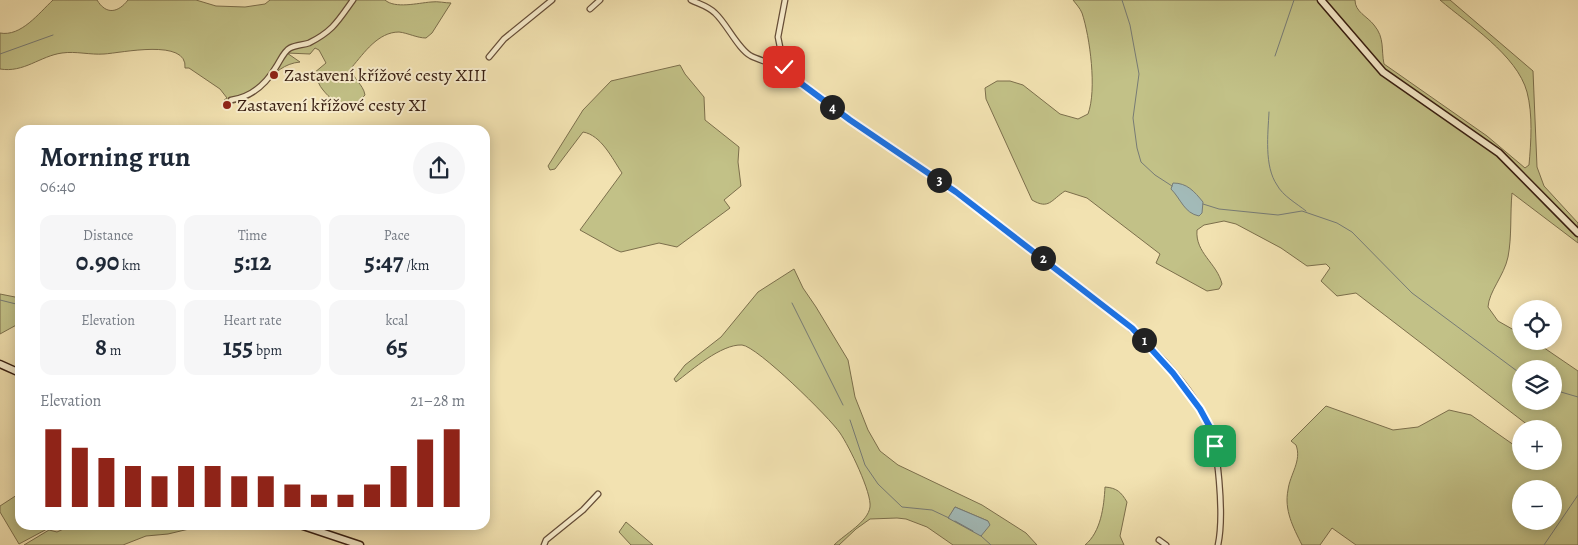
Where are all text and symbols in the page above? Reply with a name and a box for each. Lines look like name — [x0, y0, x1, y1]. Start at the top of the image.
pin — [763, 46, 805, 88]
icon: check — [770, 53, 798, 81]
place label: Zastavení křížové cesty XIII — [284, 63, 487, 87]
marker: Zastavení křížové cesty XIII — [268, 69, 280, 81]
place label: Zastavení křížové cesty XI — [237, 93, 427, 117]
pin: 4 — [820, 94, 844, 120]
text: 4 — [829, 98, 836, 117]
marker: Zastavení křížové cesty XI — [221, 99, 233, 111]
text: Morning run — [40, 138, 190, 176]
button: share — [413, 142, 465, 194]
pin: 3 — [926, 168, 952, 192]
text: 3 — [936, 171, 943, 190]
text: 06:40 — [40, 176, 76, 198]
text: Distance — [83, 226, 133, 245]
text: Time — [238, 226, 267, 245]
text: Pace — [384, 226, 410, 245]
text: 0.90 — [76, 245, 119, 279]
text: 5:12 — [234, 245, 271, 279]
text: 5:47 — [364, 245, 403, 279]
pin: 2 — [1030, 246, 1056, 270]
text: 2 — [1040, 249, 1047, 268]
text: km — [119, 256, 141, 275]
text: /km — [403, 256, 429, 275]
map controls — [1512, 300, 1562, 530]
button: locate — [1512, 300, 1562, 350]
text: Elevation — [81, 311, 135, 330]
text: Heart rate — [223, 311, 282, 330]
text: kcal — [386, 311, 408, 330]
pin: 1 — [1132, 328, 1156, 352]
text: 8 — [95, 330, 107, 364]
text: 155 — [223, 330, 253, 364]
text: 65 — [386, 330, 408, 364]
text: 1 — [1142, 331, 1147, 350]
text: m — [107, 341, 121, 360]
text: bpm — [253, 341, 282, 360]
button: layers — [1512, 360, 1562, 410]
text: Elevation — [40, 390, 101, 412]
text: 21–28 m — [410, 390, 465, 412]
button: + — [1512, 420, 1562, 470]
pin — [1194, 425, 1236, 467]
icon: arrive — [1201, 432, 1229, 460]
button: − — [1512, 480, 1562, 530]

